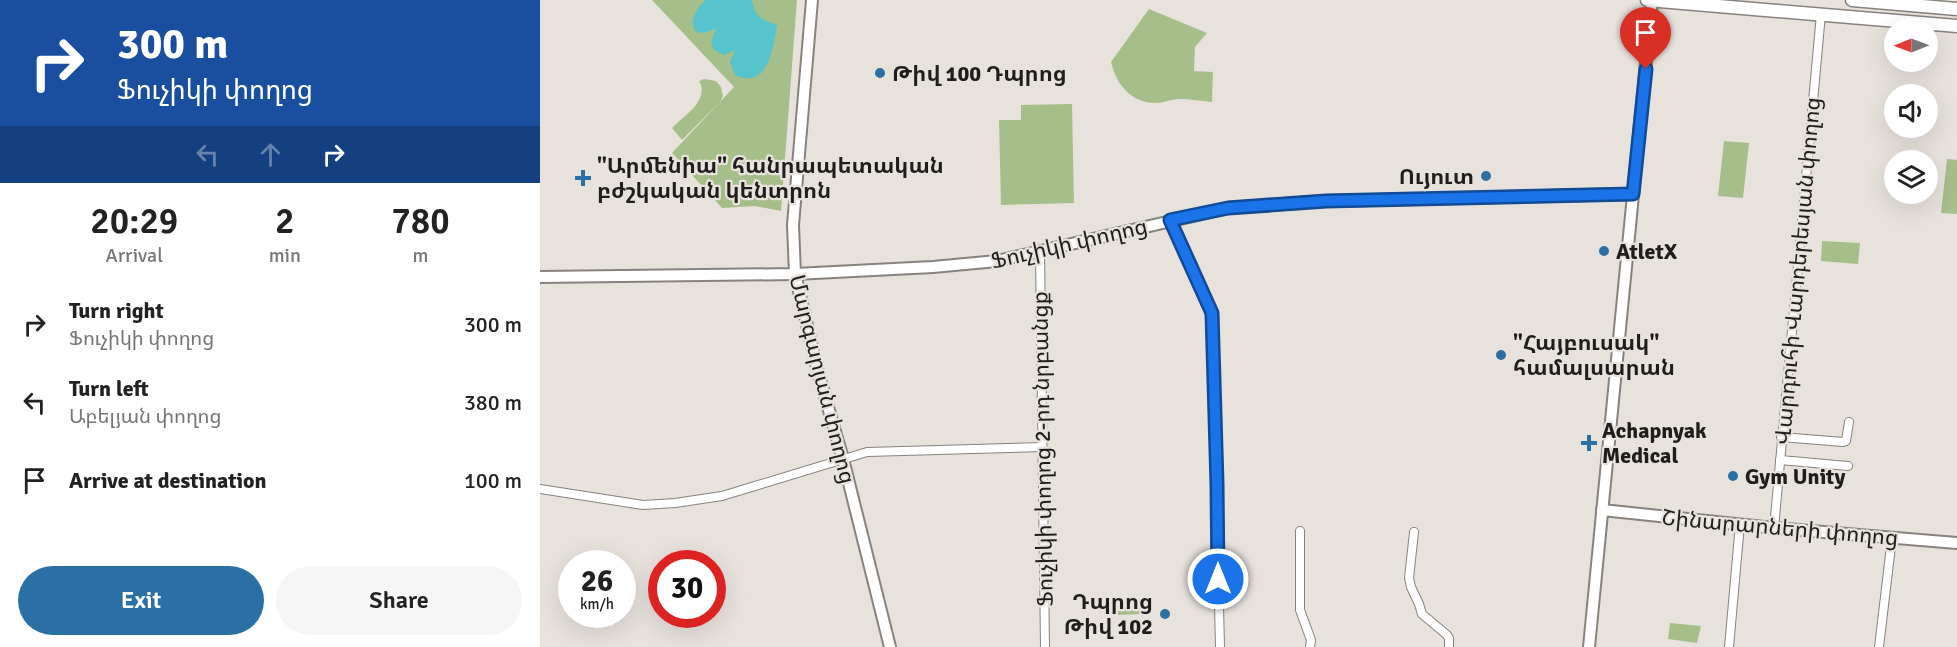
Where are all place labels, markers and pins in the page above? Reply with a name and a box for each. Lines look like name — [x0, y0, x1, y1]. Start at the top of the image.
pin — [1620, 7, 1671, 69]
place label: Թիվ 100 Դպրոց — [892, 60, 1067, 87]
marker: Թիվ 100 Դպրոց — [873, 66, 887, 80]
place label: "Արմենիա" հանրապետական բժշկական կենտրոն — [597, 152, 944, 204]
place label: Ույուտ — [1399, 163, 1474, 190]
marker: "Արմենիա" հանրապետական բժշկական կենտրոն — [574, 169, 592, 187]
marker: Ույուտ — [1479, 169, 1493, 183]
place label: AtletX — [1616, 238, 1678, 265]
marker: AtletX — [1597, 244, 1611, 258]
place label: "Հայբուսակ" համալսարան — [1513, 329, 1675, 381]
marker: "Հայբուսակ" համալսարան — [1494, 348, 1508, 362]
place label: Achapnyak Medical — [1602, 417, 1707, 469]
marker: Achapnyak Medical — [1580, 434, 1598, 452]
place label: Gym Unity — [1745, 463, 1846, 490]
marker: Gym Unity — [1726, 469, 1740, 483]
place label: Դպրոց Թիվ 102 — [1064, 588, 1153, 640]
marker: Դպրոց Թիվ 102 — [1158, 607, 1172, 621]

